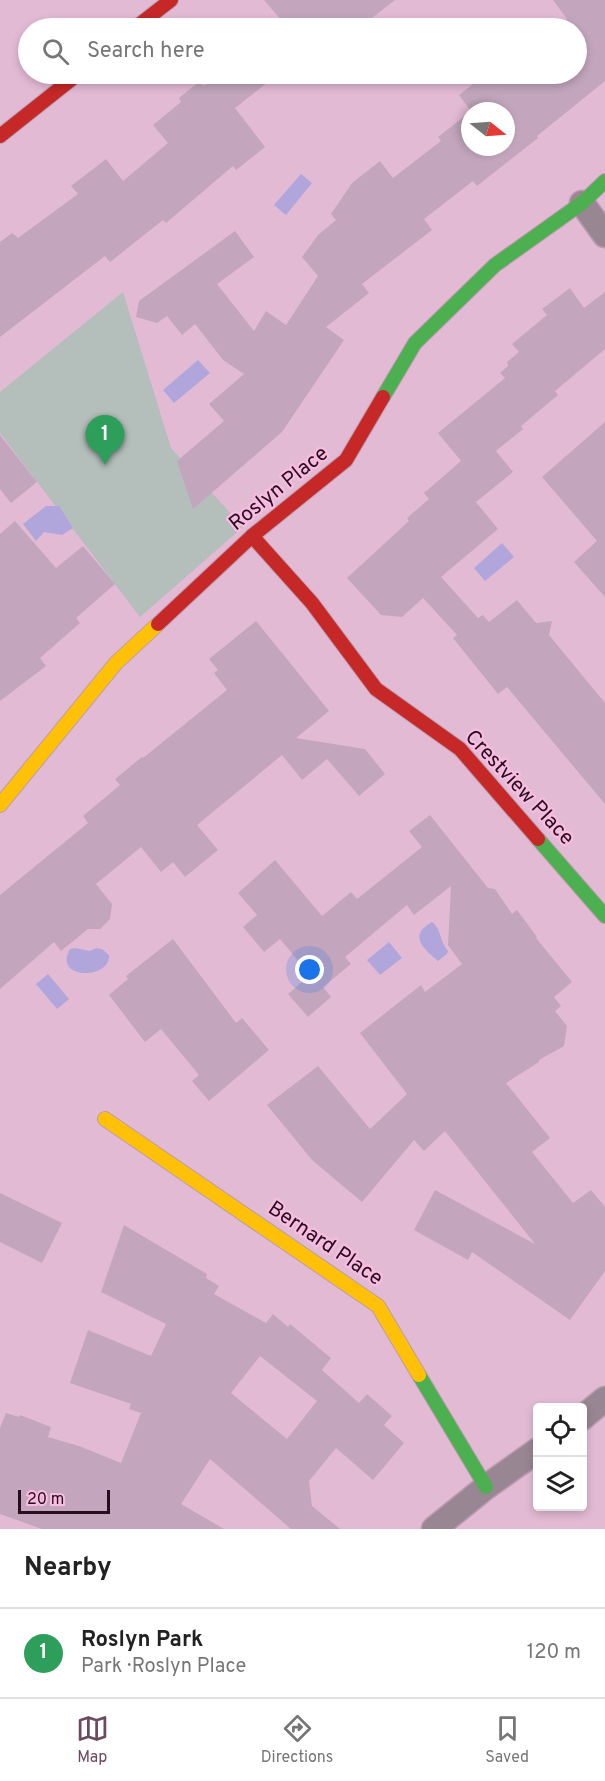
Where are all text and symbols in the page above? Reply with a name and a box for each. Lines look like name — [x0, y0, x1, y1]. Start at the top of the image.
search box — [18, 18, 587, 84]
icon: search — [39, 35, 72, 68]
text: Search here — [87, 38, 205, 65]
north arrow — [461, 102, 515, 156]
pin: 1 — [86, 416, 124, 465]
street label: Roslyn Place — [224, 441, 334, 537]
street label: Crestview Place — [458, 724, 580, 852]
your location — [295, 955, 324, 984]
street label: Bernard Place — [262, 1196, 388, 1292]
map controls — [533, 1403, 587, 1511]
button: locate — [533, 1403, 587, 1457]
button: layers — [533, 1457, 587, 1511]
scale bar — [18, 1487, 110, 1514]
text: 20 m — [27, 1490, 64, 1510]
text: Nearby — [24, 1552, 112, 1585]
text: Roslyn Park — [81, 1627, 203, 1654]
text: 1 — [40, 1640, 48, 1666]
text: 120 m — [527, 1640, 581, 1666]
text: Park · Roslyn Place — [81, 1654, 246, 1680]
tab: Map — [76, 1712, 109, 1768]
tab: Directions — [261, 1712, 333, 1768]
tab: Saved — [485, 1712, 529, 1768]

